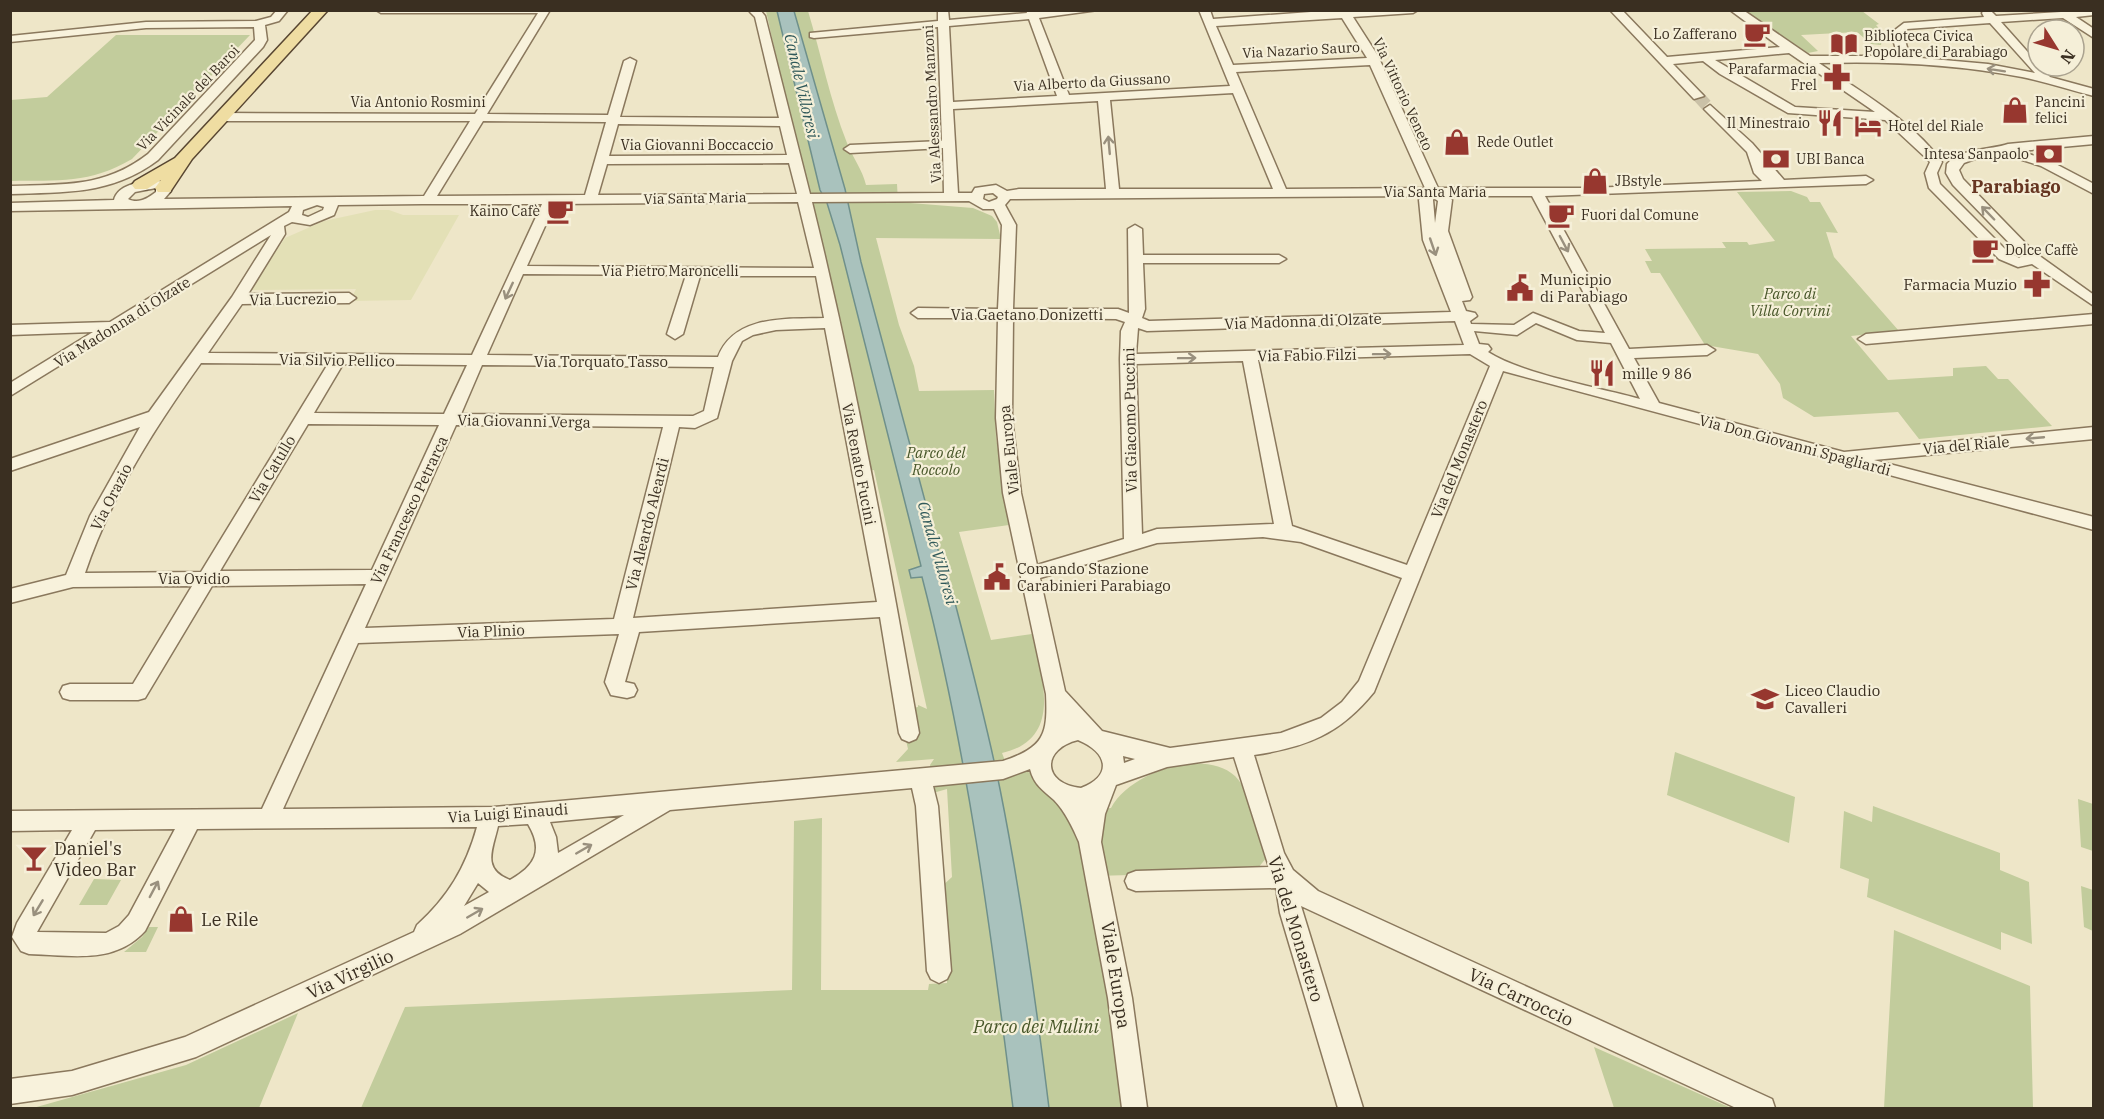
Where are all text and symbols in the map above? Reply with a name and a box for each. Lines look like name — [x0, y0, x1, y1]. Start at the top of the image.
north arrow — [2026, 18, 2086, 78]
cafe icon: Lo Zafferano — [1742, 19, 1772, 49]
street label: Via Alessandro Manzoni — [919, 24, 945, 184]
place label: Lo Zafferano — [1653, 25, 1737, 43]
place label: Biblioteca Civica Popolare di Parabiago — [1864, 27, 2008, 61]
library icon: Biblioteca Civica Popolare di Parabiago — [1829, 29, 1859, 59]
water label: Canale Villoresi — [780, 32, 824, 140]
street label: Via Vittorio Veneto — [1369, 35, 1437, 153]
street label: Via Nazario Sauro — [1242, 38, 1360, 62]
street label: Via Vicinale del Baroi — [133, 41, 243, 155]
text: N — [2056, 46, 2080, 68]
place label: Parafarmacia Frel — [1728, 60, 1817, 94]
pharmacy icon: Parafarmacia Frel — [1822, 62, 1852, 92]
one-way arrow — [1986, 64, 2006, 75]
street label: Via Alberto da Giussano — [1013, 69, 1171, 95]
street label: Via Antonio Rosmini — [350, 93, 486, 111]
place label: Pancini felici — [2035, 93, 2085, 127]
shop icon: Pancini felici — [2000, 95, 2030, 125]
restaurant icon: Il Minestraio — [1815, 108, 1845, 138]
hotel icon: Hotel del Riale — [1853, 111, 1883, 141]
place label: Il Minestraio — [1727, 114, 1810, 132]
place label: Hotel del Riale — [1888, 117, 1983, 135]
shop icon: Rede Outlet — [1442, 127, 1472, 157]
place label: Rede Outlet — [1477, 133, 1553, 151]
street label: Via Giovanni Boccaccio — [620, 136, 774, 154]
one-way arrow — [1103, 136, 1114, 156]
bank icon: Intesa Sanpaolo — [2034, 139, 2064, 169]
bank icon: UBI Banca — [1761, 144, 1791, 174]
place label: Intesa Sanpaolo — [1924, 145, 2029, 163]
place label: UBI Banca — [1796, 150, 1865, 168]
shop icon: JBstyle — [1580, 166, 1610, 196]
place label: JBstyle — [1615, 172, 1662, 190]
district label: Parabiago — [1971, 175, 2061, 198]
street label: Via Santa Maria — [1383, 183, 1487, 201]
street label: Via Santa Maria — [643, 188, 747, 208]
cafe icon: Kaino Cafè — [545, 196, 575, 226]
cafe icon: Fuori dal Comune — [1546, 200, 1576, 230]
place label: Kaino Cafè — [469, 202, 540, 220]
place label: Fuori dal Comune — [1581, 206, 1699, 224]
one-way arrow — [1981, 206, 1996, 221]
one-way arrow — [1559, 234, 1570, 252]
cafe icon: Dolce Caffè — [1970, 235, 2000, 265]
one-way arrow — [1428, 237, 1439, 256]
place label: Dolce Caffè — [2005, 241, 2078, 259]
street label: Via Pietro Maroncelli — [601, 262, 739, 280]
pharmacy icon: Farmacia Muzio — [2022, 269, 2052, 299]
place label: Municipio di Parabiago — [1540, 270, 1628, 306]
street label: Via Madonna di Olzate — [50, 272, 194, 372]
public building icon: Municipio di Parabiago — [1505, 273, 1535, 303]
place label: Farmacia Muzio — [1904, 275, 2017, 294]
one-way arrow — [502, 282, 514, 300]
park label: Parco di Villa Corvini — [1750, 284, 1831, 320]
street label: Via Lucrezio — [249, 289, 337, 309]
street label: Via Gaetano Donizetti — [951, 305, 1103, 324]
street label: Via Madonna di Olzate — [1224, 309, 1382, 333]
street label: Via Fabio Filzi — [1257, 345, 1357, 365]
street label: Via Giacomo Puccini — [1119, 347, 1141, 493]
one-way arrow — [1371, 348, 1391, 359]
street label: Via Silvio Pellico — [279, 349, 395, 371]
street label: Via Torquato Tasso — [534, 352, 668, 371]
one-way arrow — [1176, 352, 1196, 364]
restaurant icon: mille 9 86 — [1587, 358, 1617, 388]
place label: mille 9 86 — [1622, 364, 1692, 383]
street label: Via del Monastero — [1427, 397, 1491, 521]
street label: Via Renato Fucini — [838, 401, 880, 527]
street label: Viale Europa — [995, 404, 1023, 496]
street label: Via Giovanni Verga — [457, 410, 591, 432]
street label: Via Don Giovanni Spagliardi — [1697, 410, 1893, 480]
street label: Via Catullo — [244, 432, 300, 506]
street label: Via del Riale — [1922, 432, 2010, 458]
street label: Via Francesco Petrarca — [366, 433, 452, 587]
one-way arrow — [2026, 433, 2046, 444]
park label: Parco del Roccolo — [905, 443, 966, 479]
street label: Via Aleardo Aleardi — [621, 455, 673, 592]
street label: Via Orazio — [86, 460, 136, 534]
water label: Canale Villoresi — [914, 499, 962, 607]
place label: Comando Stazione Carabinieri Parabiago — [1017, 559, 1171, 595]
public building icon: Comando Stazione Carabinieri Parabiago — [982, 562, 1012, 592]
street label: Via Ovidio — [158, 569, 230, 588]
street label: Via Plinio — [457, 620, 525, 642]
place label: Liceo Claudio Cavalleri — [1785, 681, 1880, 717]
school or university icon: Liceo Claudio Cavalleri — [1750, 684, 1780, 714]
street label: Via Luigi Einaudi — [447, 799, 569, 827]
place label: Daniel's Video Bar — [54, 837, 136, 881]
bar icon: Daniel's Video Bar — [19, 843, 49, 873]
one-way arrow — [575, 843, 592, 855]
street label: Via del Monastero — [1263, 853, 1329, 1005]
one-way arrow — [149, 881, 160, 899]
one-way arrow — [32, 899, 44, 916]
shop icon: Le Rile — [166, 904, 196, 934]
one-way arrow — [467, 906, 484, 918]
place label: Le Rile — [201, 908, 258, 931]
street label: Viale Europa — [1096, 920, 1136, 1030]
street label: Via Virgilio — [303, 944, 397, 1004]
street label: Via Carroccio — [1465, 963, 1577, 1031]
park label: Parco dei Mulini — [972, 1015, 1099, 1038]

